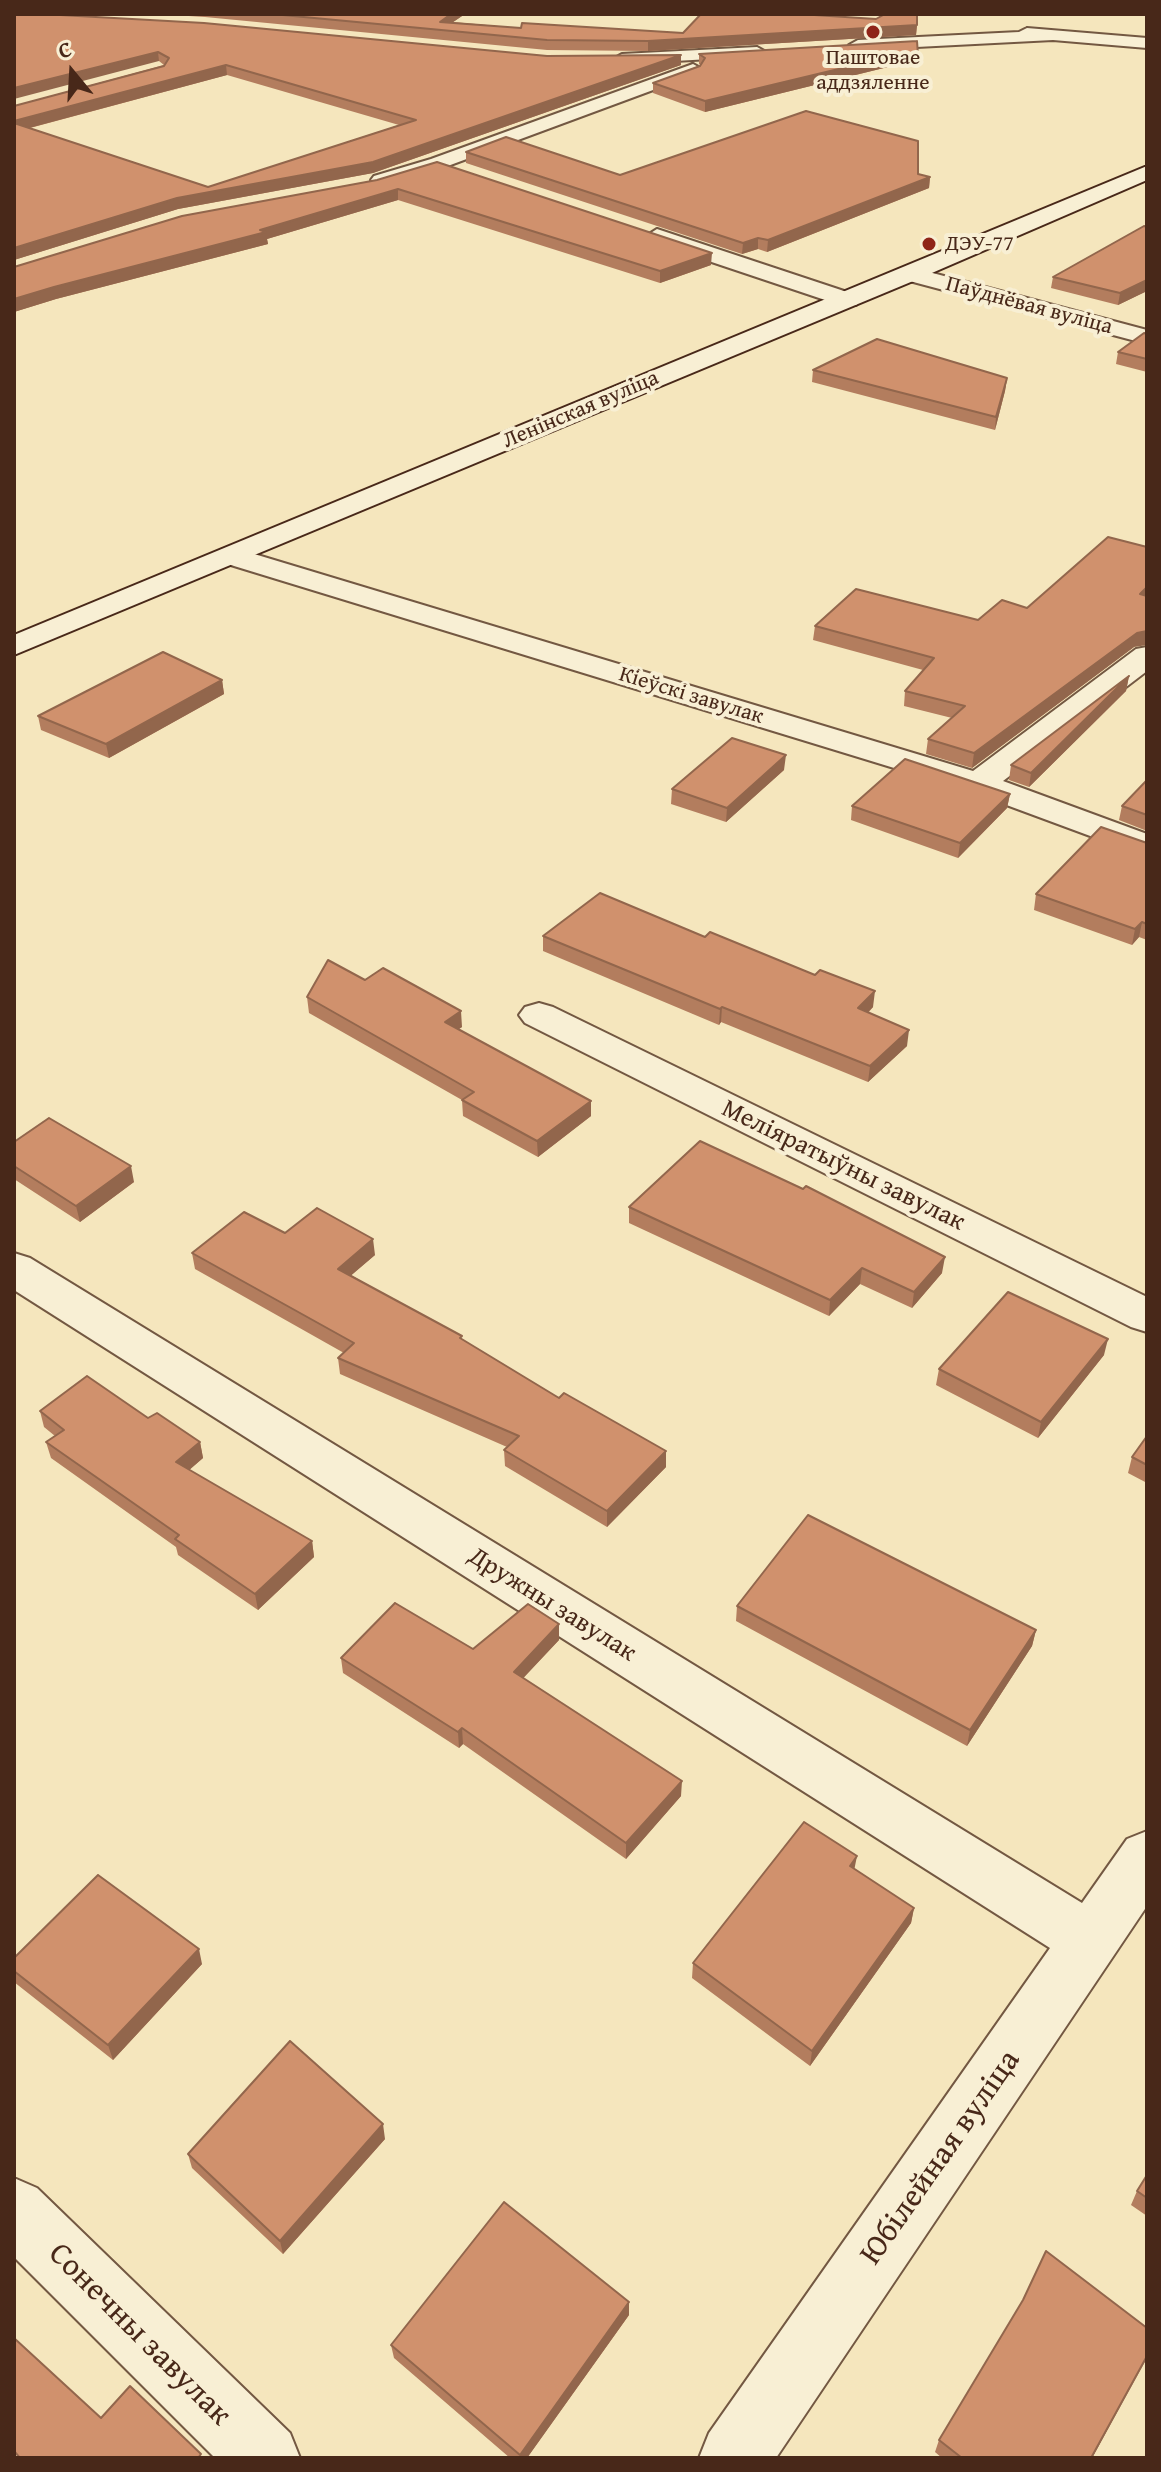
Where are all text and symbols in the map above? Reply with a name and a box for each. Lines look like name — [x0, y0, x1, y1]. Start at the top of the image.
marker: Паштовае аддзяленне — [864, 23, 882, 41]
north arrow — [32, 32, 112, 112]
text: С — [54, 32, 75, 66]
place label: Паштовае аддзяленне — [816, 45, 930, 96]
place label: ДЭУ-77 — [945, 231, 1014, 257]
marker: ДЭУ-77 — [920, 235, 938, 253]
street label: Паўднёвая вуліца — [943, 271, 1115, 341]
street label: Ленінская вуліца — [499, 365, 663, 455]
street label: Кіеўскі завулак — [616, 662, 766, 730]
street label: Меліяратыўны завулак — [716, 1094, 970, 1238]
street label: Дружны завулак — [462, 1541, 642, 1669]
street label: Юбілейная вуліца — [853, 2043, 1029, 2273]
street label: Сонечны завулак — [39, 2235, 239, 2435]

